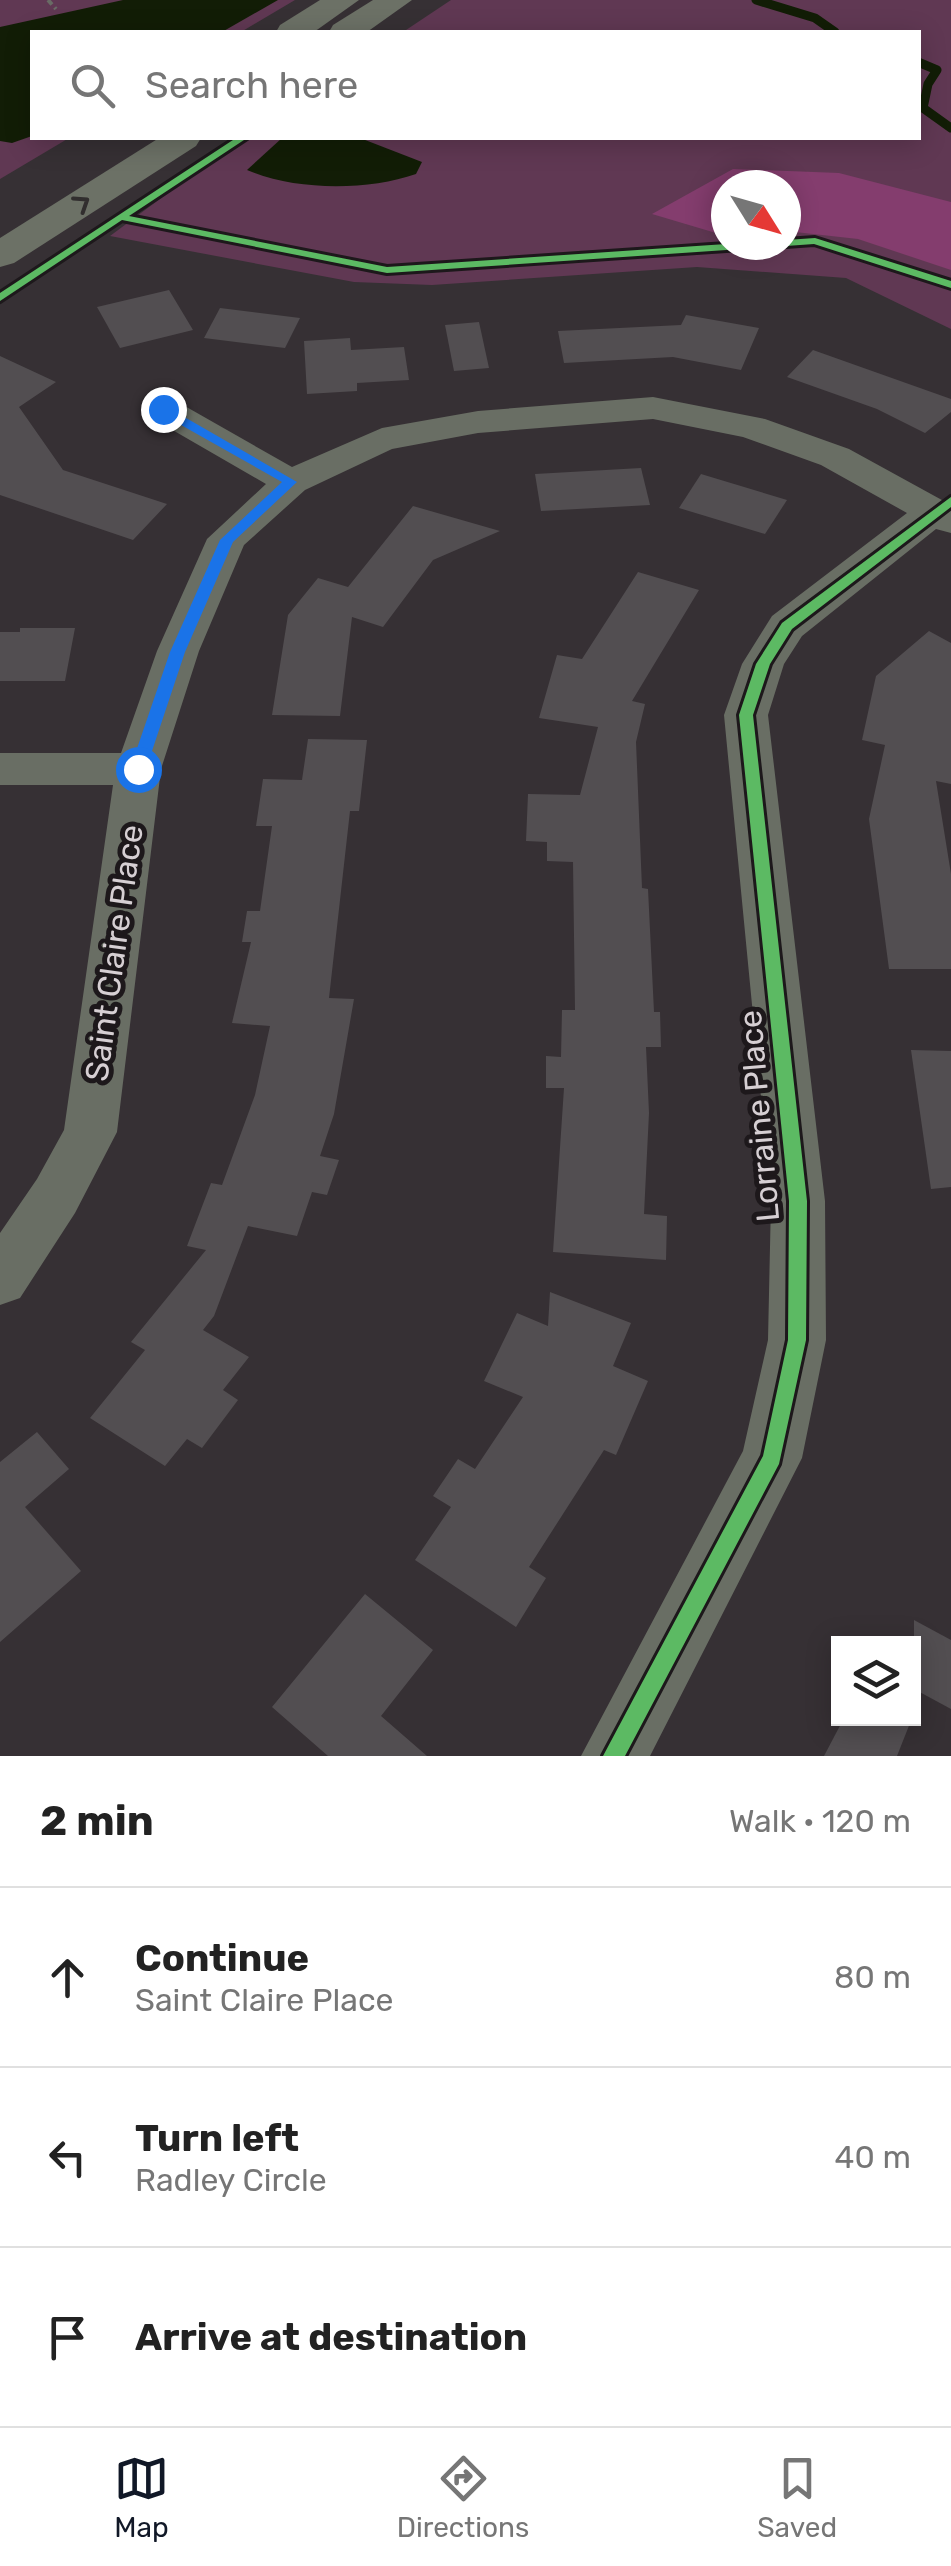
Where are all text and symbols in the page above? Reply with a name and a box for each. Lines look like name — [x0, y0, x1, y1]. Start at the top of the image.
search box — [30, 30, 921, 140]
icon: search — [65, 58, 120, 113]
text: Search here — [145, 62, 358, 108]
north arrow — [711, 170, 801, 260]
one-way arrow — [71, 196, 89, 215]
route end — [141, 387, 187, 433]
route start — [116, 747, 162, 793]
street label: Saint Claire Place — [77, 822, 151, 1084]
street label: Lorraine Place — [731, 1009, 787, 1223]
map controls — [831, 1636, 921, 1726]
button: layers — [831, 1636, 921, 1726]
text: 2 min — [40, 1796, 154, 1846]
text: Walk · 120 m — [729, 1802, 911, 1840]
text: Continue — [135, 1935, 309, 1981]
icon: ahead — [40, 1950, 95, 2005]
text: 80 m — [834, 1958, 911, 1996]
text: Saint Claire Place — [135, 1981, 394, 2019]
text: Turn left — [135, 2115, 299, 2161]
icon: left — [40, 2130, 95, 2185]
text: 40 m — [835, 2138, 911, 2176]
text: Radley Circle — [135, 2161, 327, 2199]
icon: arrive — [40, 2310, 95, 2365]
text: Arrive at destination — [135, 2314, 527, 2360]
tab: Map — [114, 2451, 169, 2544]
tab: Directions — [397, 2451, 529, 2544]
tab: Saved — [757, 2451, 837, 2544]

